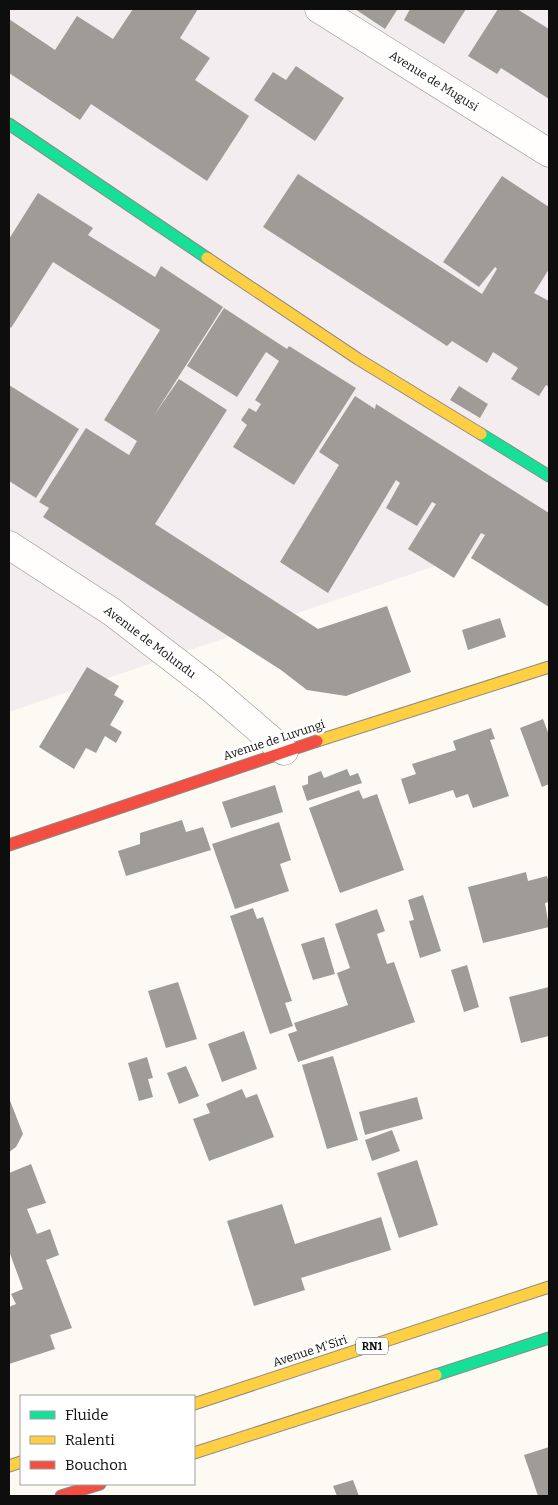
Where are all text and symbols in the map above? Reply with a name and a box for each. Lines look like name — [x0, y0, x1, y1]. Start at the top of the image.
street label: Avenue de Mugusi — [387, 48, 481, 114]
street label: Avenue de Molundu — [101, 603, 199, 681]
street label: Avenue de Luvungi — [221, 717, 327, 763]
street label: Avenue M'Siri — [271, 1332, 349, 1370]
road number: RN1 — [356, 1338, 388, 1354]
legend — [20, 1395, 195, 1485]
text: Fluide — [65, 1406, 108, 1424]
text: Ralenti — [65, 1431, 115, 1449]
text: Bouchon — [65, 1456, 128, 1474]

